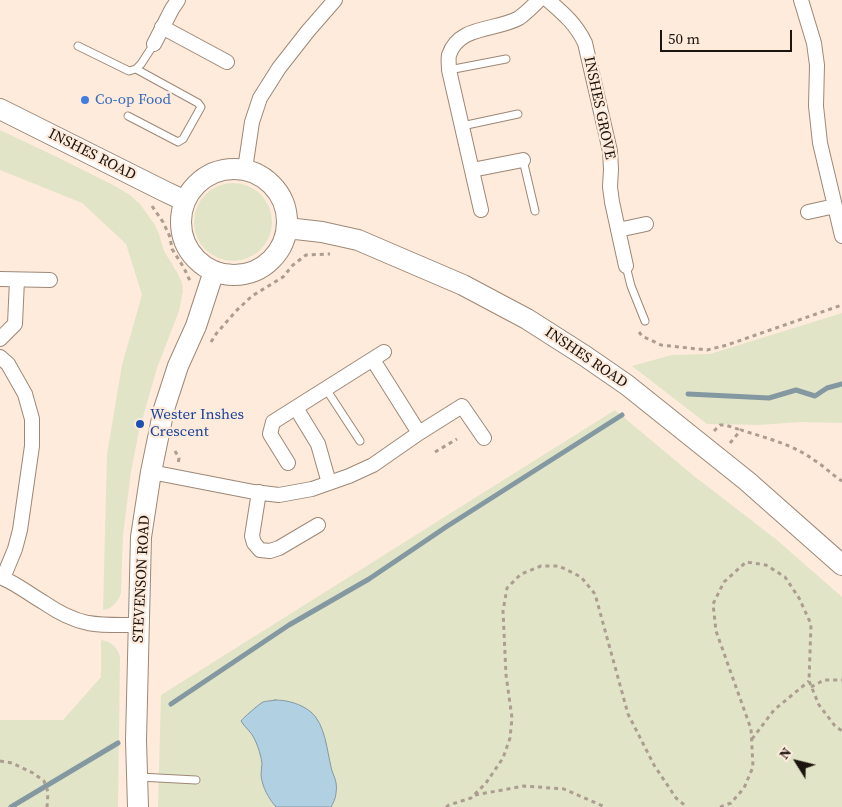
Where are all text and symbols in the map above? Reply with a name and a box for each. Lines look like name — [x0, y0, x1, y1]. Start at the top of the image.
scale bar — [662, 20, 794, 52]
text: 50 m — [668, 28, 700, 49]
street label: INSHES GROVE — [579, 55, 619, 161]
place label: Co-op Food — [95, 91, 171, 109]
marker: Co-op Food — [79, 94, 91, 106]
street label: INSHES ROAD — [45, 125, 139, 185]
street label: INSHES ROAD — [541, 324, 631, 392]
place label: Wester Inshes Crescent — [150, 406, 244, 441]
marker: Wester Inshes Crescent — [134, 418, 146, 430]
street label: STEVENSON ROAD — [130, 515, 154, 643]
north arrow — [772, 737, 822, 787]
text: N — [774, 743, 796, 763]

